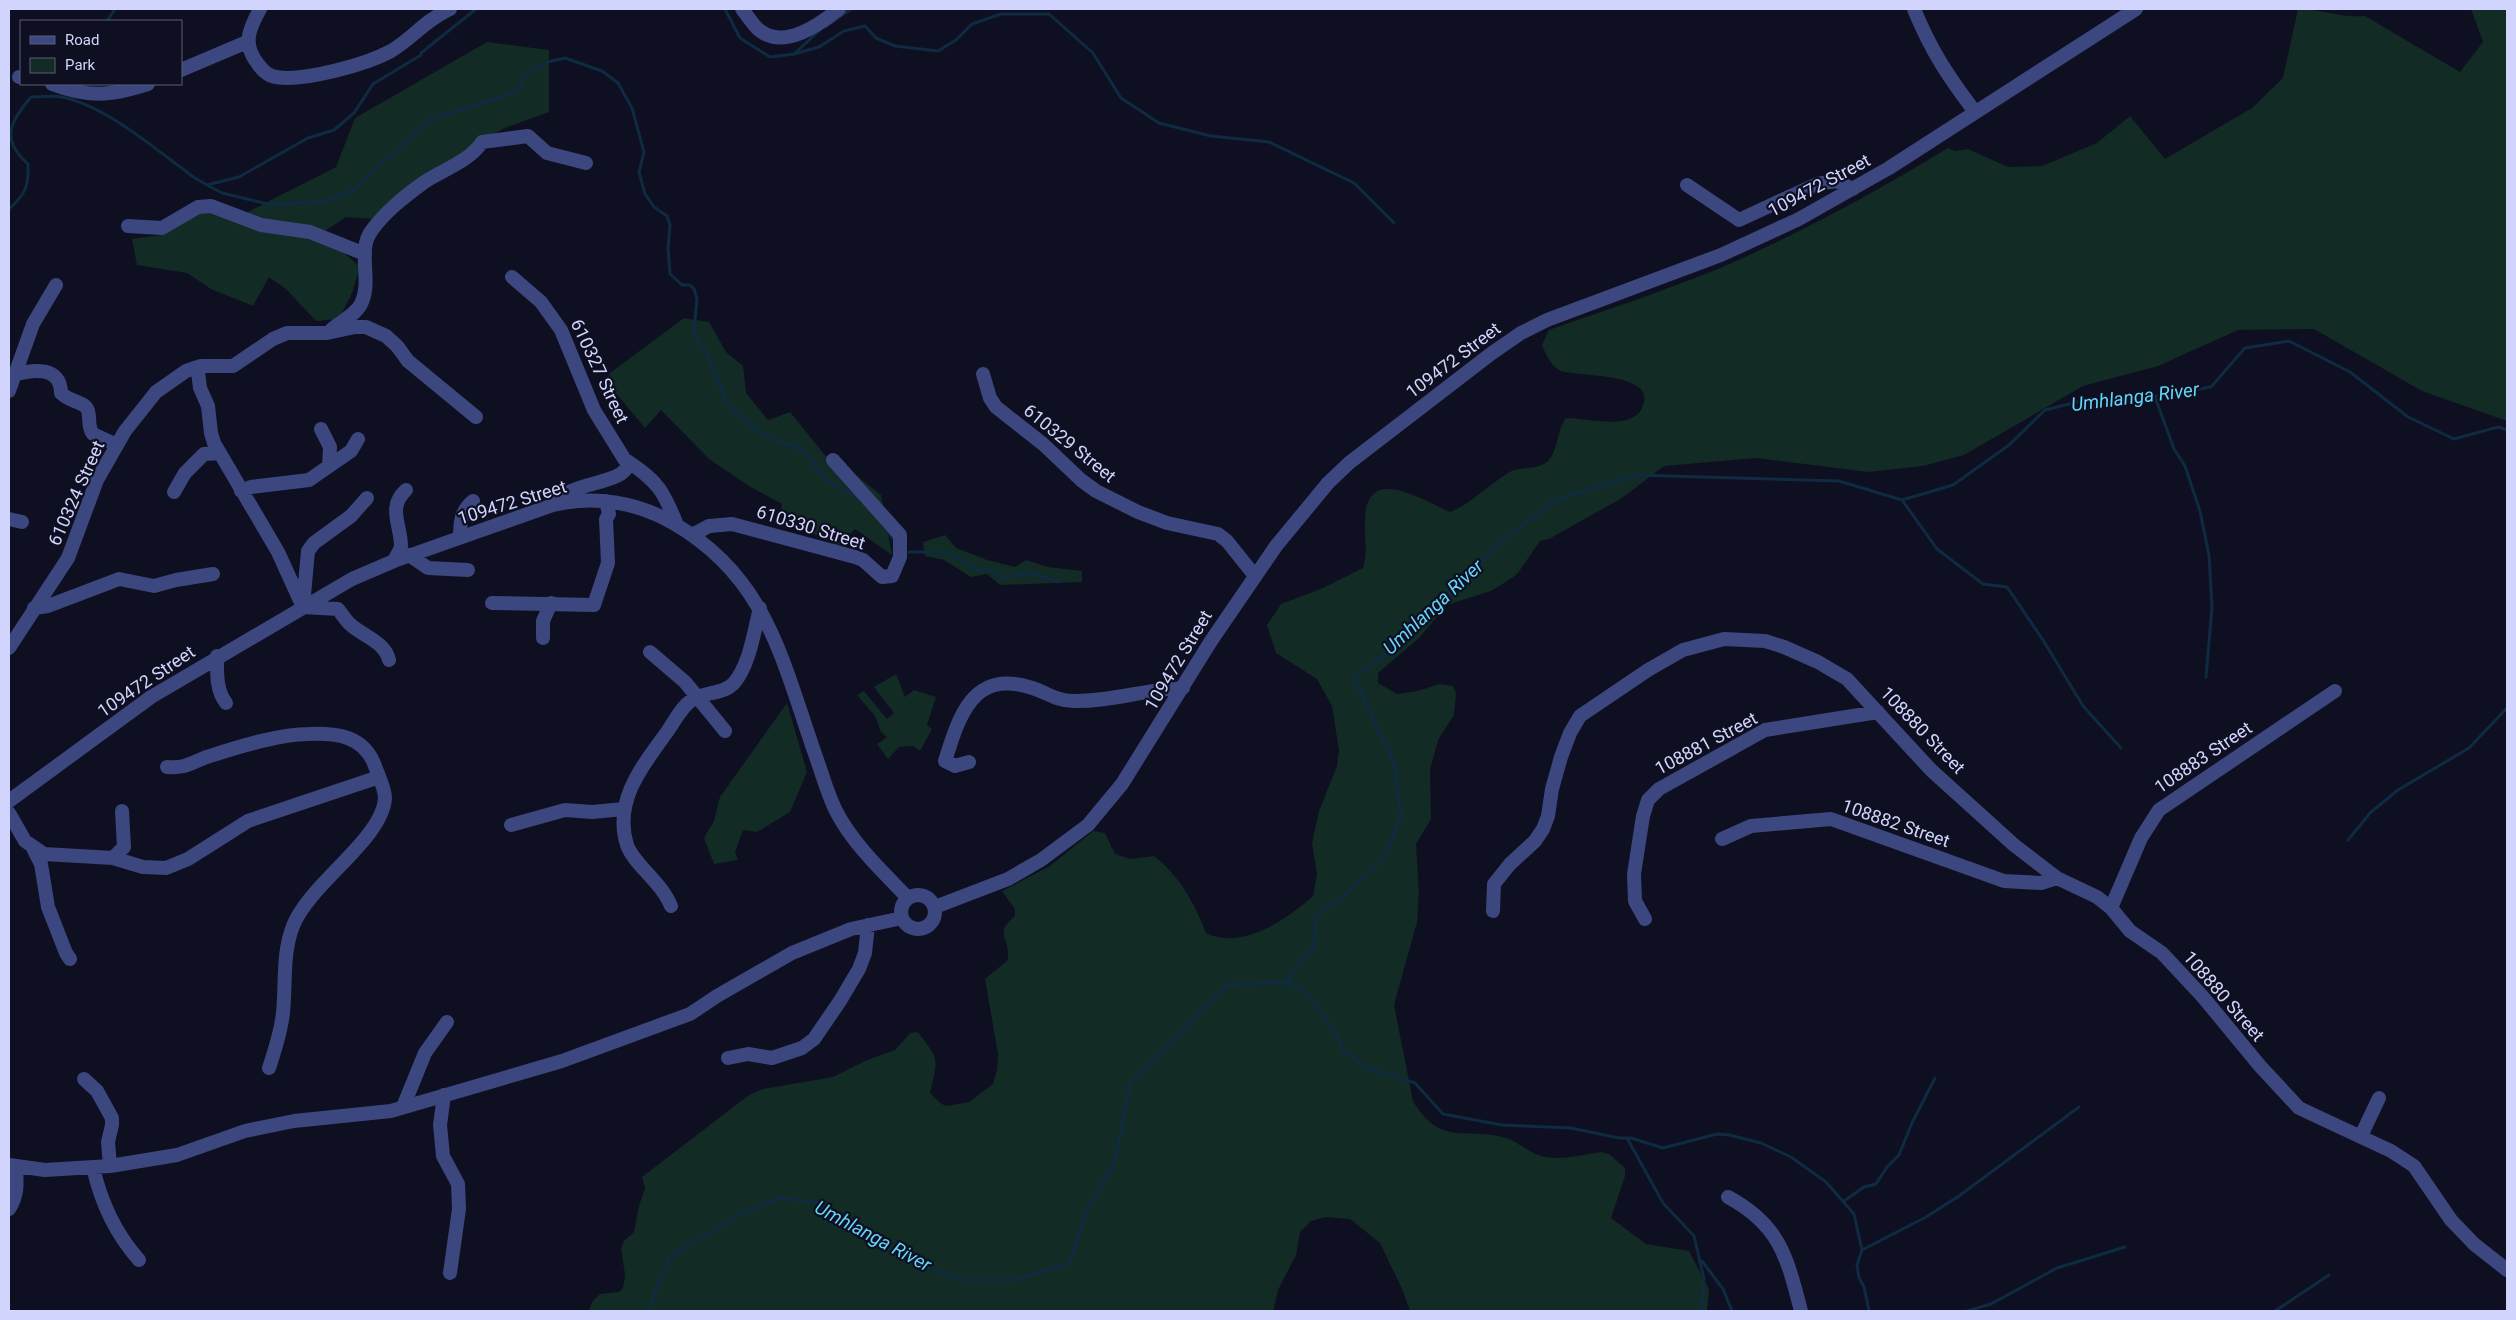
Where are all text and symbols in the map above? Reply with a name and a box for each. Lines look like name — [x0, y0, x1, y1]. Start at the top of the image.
legend — [20, 20, 182, 85]
text: Road — [65, 31, 99, 49]
text: Park — [65, 56, 96, 74]
street label: 109472 Street — [1764, 149, 1874, 221]
street label: 610327 Street — [567, 316, 633, 427]
street label: 109472 Street — [1402, 318, 1504, 402]
water label: Umhlanga River — [2070, 378, 2201, 416]
street label: 610329 Street — [1020, 399, 1120, 487]
street label: 610324 Street — [43, 437, 109, 549]
street label: 109472 Street — [455, 475, 569, 529]
street label: 610330 Street — [754, 500, 868, 554]
water label: Umhlanga River — [1378, 554, 1488, 659]
street label: 109472 Street — [1140, 606, 1216, 714]
street label: 109472 Street — [93, 641, 199, 721]
street label: 108880 Street — [1876, 682, 1970, 778]
street label: 108881 Street — [1651, 707, 1761, 779]
street label: 108883 Street — [2150, 717, 2256, 797]
street label: 108882 Street — [1839, 795, 1953, 851]
street label: 108880 Street — [2179, 947, 2269, 1045]
water label: Umhlanga River — [811, 1196, 936, 1277]

